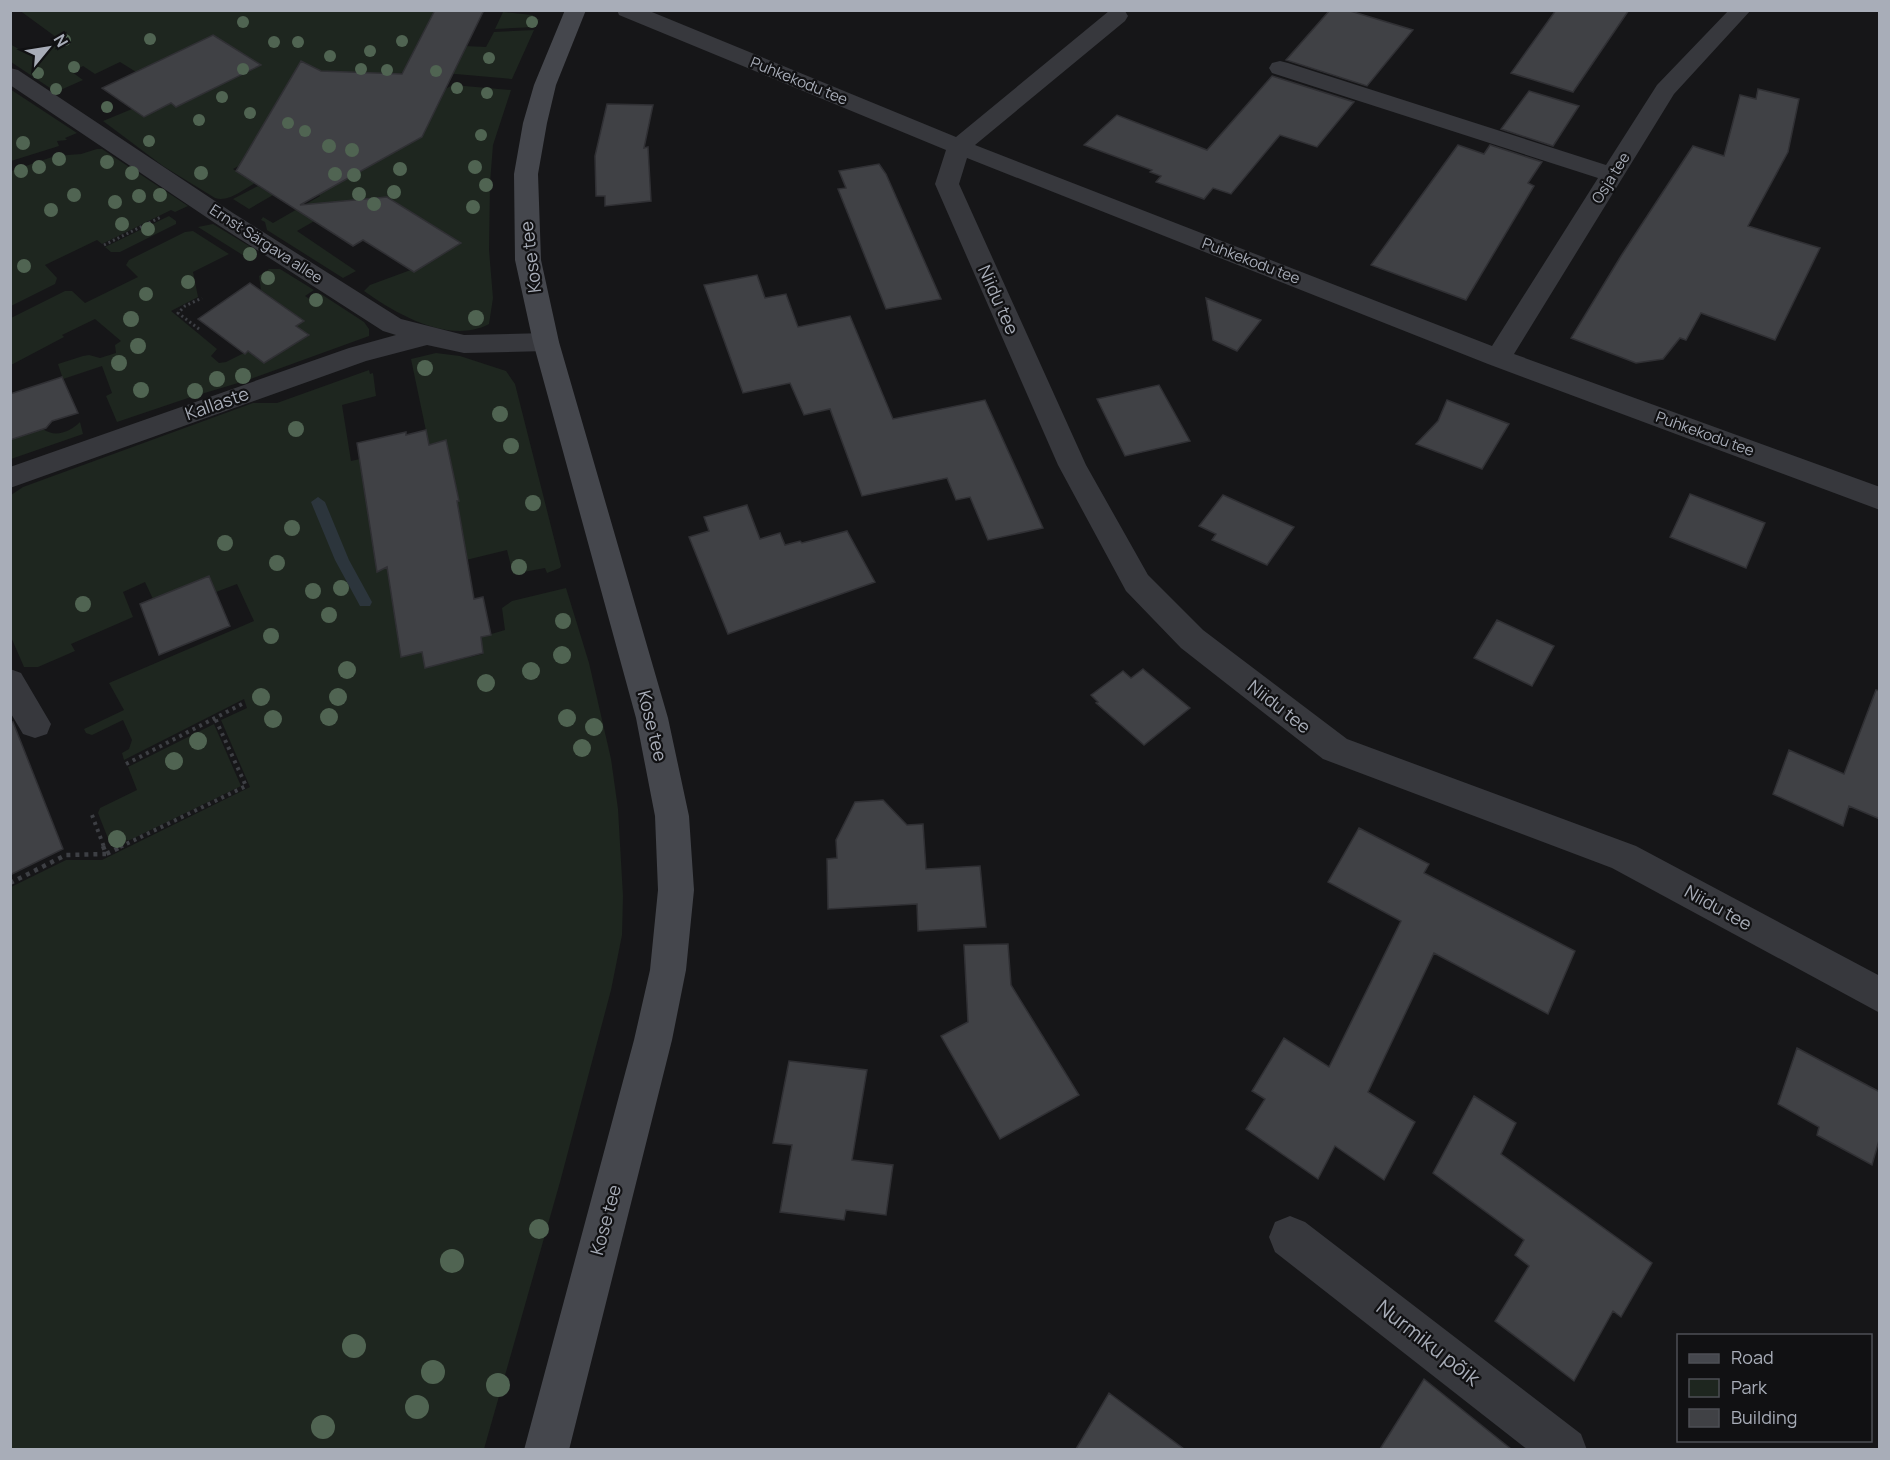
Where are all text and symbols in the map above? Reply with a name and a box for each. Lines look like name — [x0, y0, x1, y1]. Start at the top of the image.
north arrow — [18, 18, 78, 78]
text: N — [49, 30, 73, 51]
street label: Puhkekodu tee — [747, 51, 851, 110]
street label: Osja tee — [1587, 148, 1635, 207]
street label: Ernst Särgava allee — [206, 199, 327, 288]
street label: Kose tee — [514, 220, 546, 294]
street label: Puhkekodu tee — [1199, 232, 1303, 289]
street label: Niidu tee — [973, 261, 1025, 338]
street label: Kallaste — [182, 381, 252, 425]
street label: Puhkekodu tee — [1653, 406, 1757, 461]
street label: Niidu tee — [1243, 674, 1316, 738]
street label: Kose tee — [633, 688, 673, 764]
street label: Niidu tee — [1680, 879, 1756, 935]
street label: Kose tee — [584, 1182, 626, 1258]
street label: Nurmiku põik — [1371, 1293, 1487, 1392]
legend — [1677, 1334, 1872, 1442]
text: Road — [1731, 1345, 1774, 1369]
text: Park — [1731, 1375, 1768, 1399]
text: Building — [1731, 1405, 1797, 1429]

